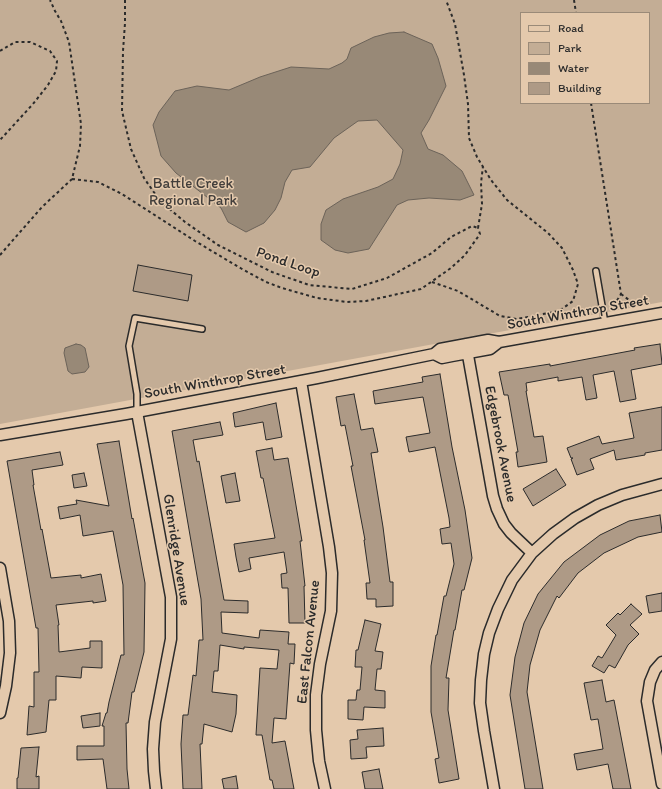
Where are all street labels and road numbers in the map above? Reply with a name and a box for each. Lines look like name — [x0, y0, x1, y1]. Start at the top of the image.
street label: Pond Loop — [254, 244, 322, 282]
street label: South Winthrop Street — [506, 292, 650, 334]
street label: South Winthrop Street — [143, 361, 287, 403]
street label: Edgebrook Avenue — [480, 384, 520, 504]
street label: Glenridge Avenue — [158, 493, 194, 607]
street label: East Falcon Avenue — [294, 579, 324, 705]

